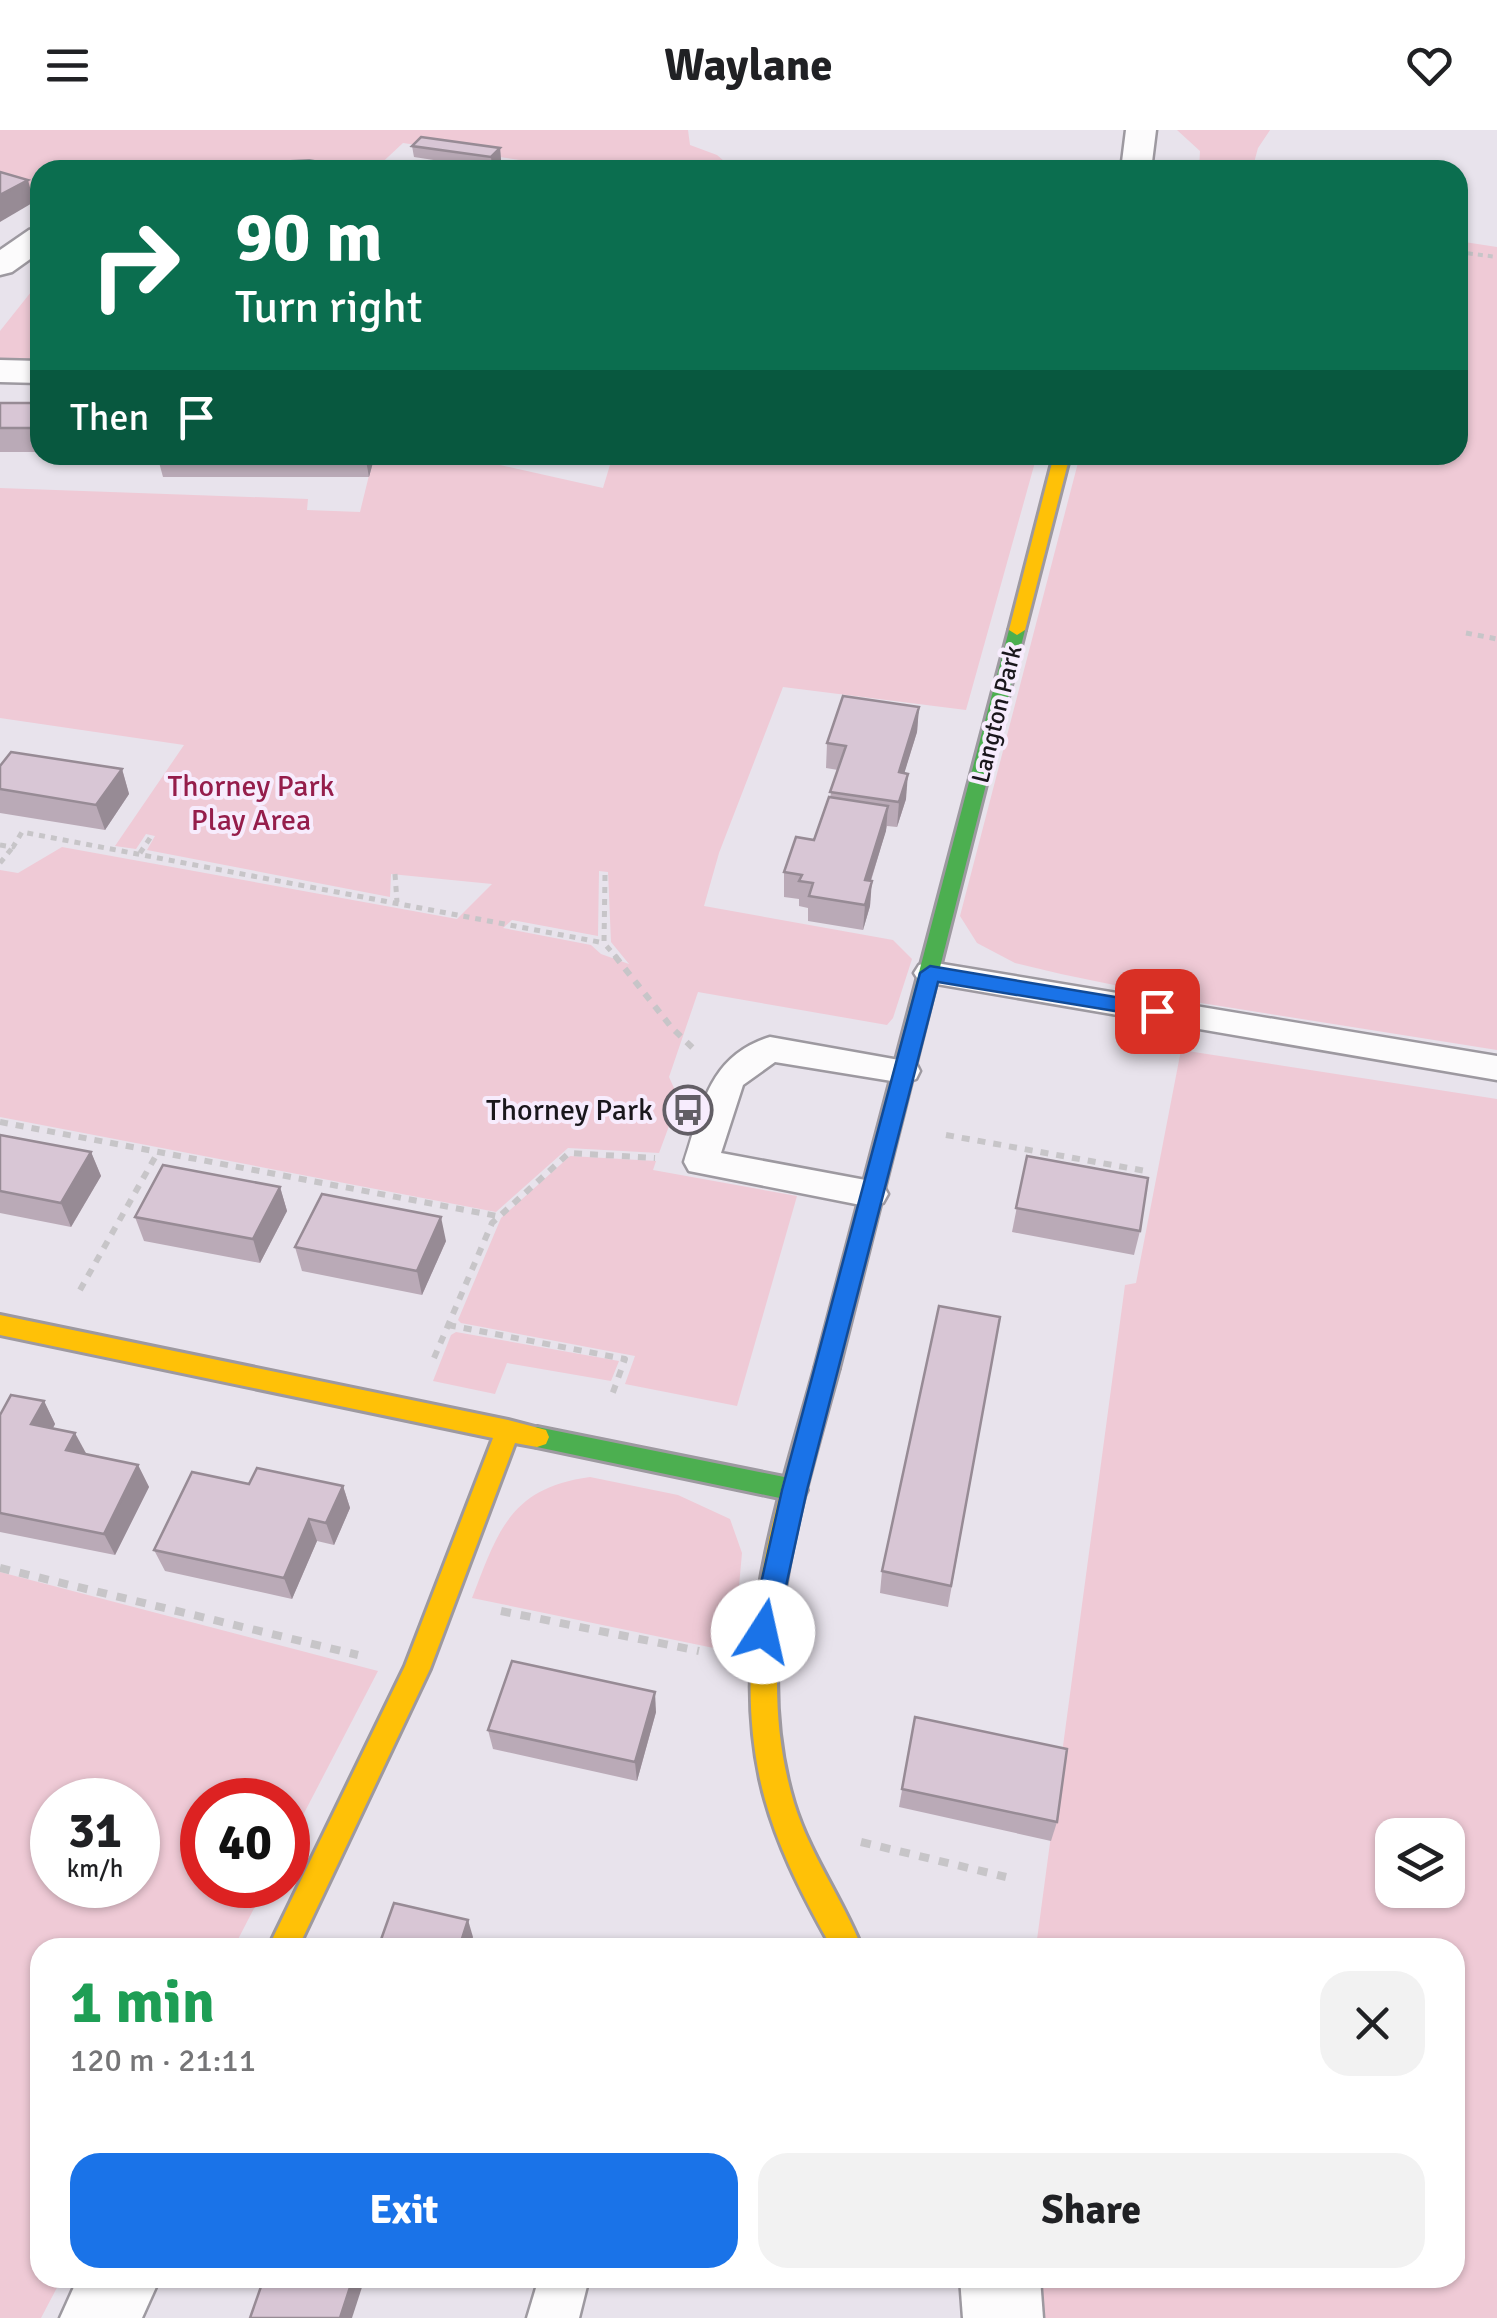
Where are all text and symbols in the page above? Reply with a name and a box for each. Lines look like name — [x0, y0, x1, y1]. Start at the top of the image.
icon: menu — [40, 38, 95, 93]
text: Waylane — [664, 38, 833, 93]
icon: heart — [1402, 38, 1457, 93]
text: 90 m — [235, 194, 383, 280]
icon: right — [70, 200, 200, 330]
text: Turn right — [235, 280, 423, 335]
icon: arrive — [169, 390, 224, 445]
text: Then — [70, 394, 149, 441]
street label: Langton Park — [964, 642, 1029, 786]
park label: Thorney Park Play Area — [167, 768, 335, 839]
pin — [1115, 969, 1200, 1054]
icon: arrive — [1130, 984, 1185, 1039]
bus stop icon: Thorney Park — [662, 1084, 714, 1136]
place label: Thorney Park — [486, 1092, 653, 1129]
position arrow — [711, 1580, 815, 1684]
speed limit sign: 40 — [180, 1778, 310, 1908]
text: 31 — [68, 1800, 122, 1862]
map controls — [1375, 1818, 1465, 1908]
button: layers — [1375, 1818, 1465, 1908]
text: km/h — [67, 1853, 123, 1884]
text: 1 min — [70, 1966, 215, 2040]
button: close — [1320, 1971, 1425, 2076]
text: 120 m · 21:11 — [70, 2041, 256, 2080]
button: Exit — [70, 2153, 738, 2268]
button: Share — [758, 2153, 1425, 2268]

